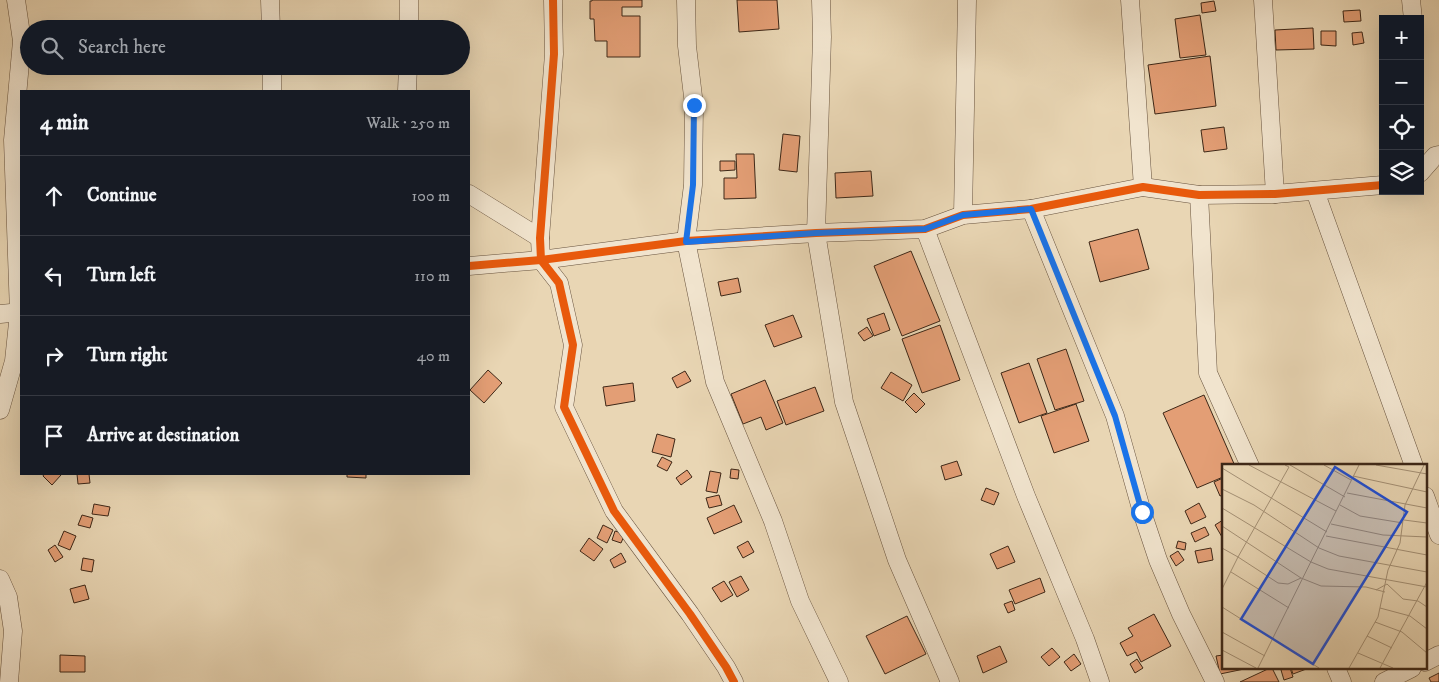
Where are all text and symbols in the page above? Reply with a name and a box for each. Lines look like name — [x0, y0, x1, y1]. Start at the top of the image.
map controls — [1379, 15, 1424, 195]
button: + — [1379, 15, 1424, 60]
search box — [20, 20, 470, 75]
icon: search — [38, 34, 66, 62]
text: Search here — [78, 36, 166, 59]
button: − — [1379, 60, 1424, 105]
route end — [683, 94, 706, 117]
button: locate — [1379, 105, 1424, 150]
text: 4 min — [40, 110, 89, 136]
text: Walk · 250 m — [366, 113, 450, 133]
button: layers — [1379, 150, 1424, 195]
icon: ahead — [40, 182, 68, 210]
text: Continue — [87, 184, 157, 207]
text: 100 m — [412, 186, 450, 206]
icon: left — [40, 262, 68, 290]
text: Turn left — [87, 264, 156, 287]
text: 110 m — [414, 266, 450, 286]
icon: right — [40, 342, 68, 370]
text: Turn right — [87, 344, 167, 367]
text: 40 m — [417, 346, 450, 366]
icon: arrive — [40, 422, 68, 450]
text: Arrive at destination — [87, 424, 239, 447]
inset map — [1222, 464, 1426, 670]
route start — [1131, 501, 1154, 524]

